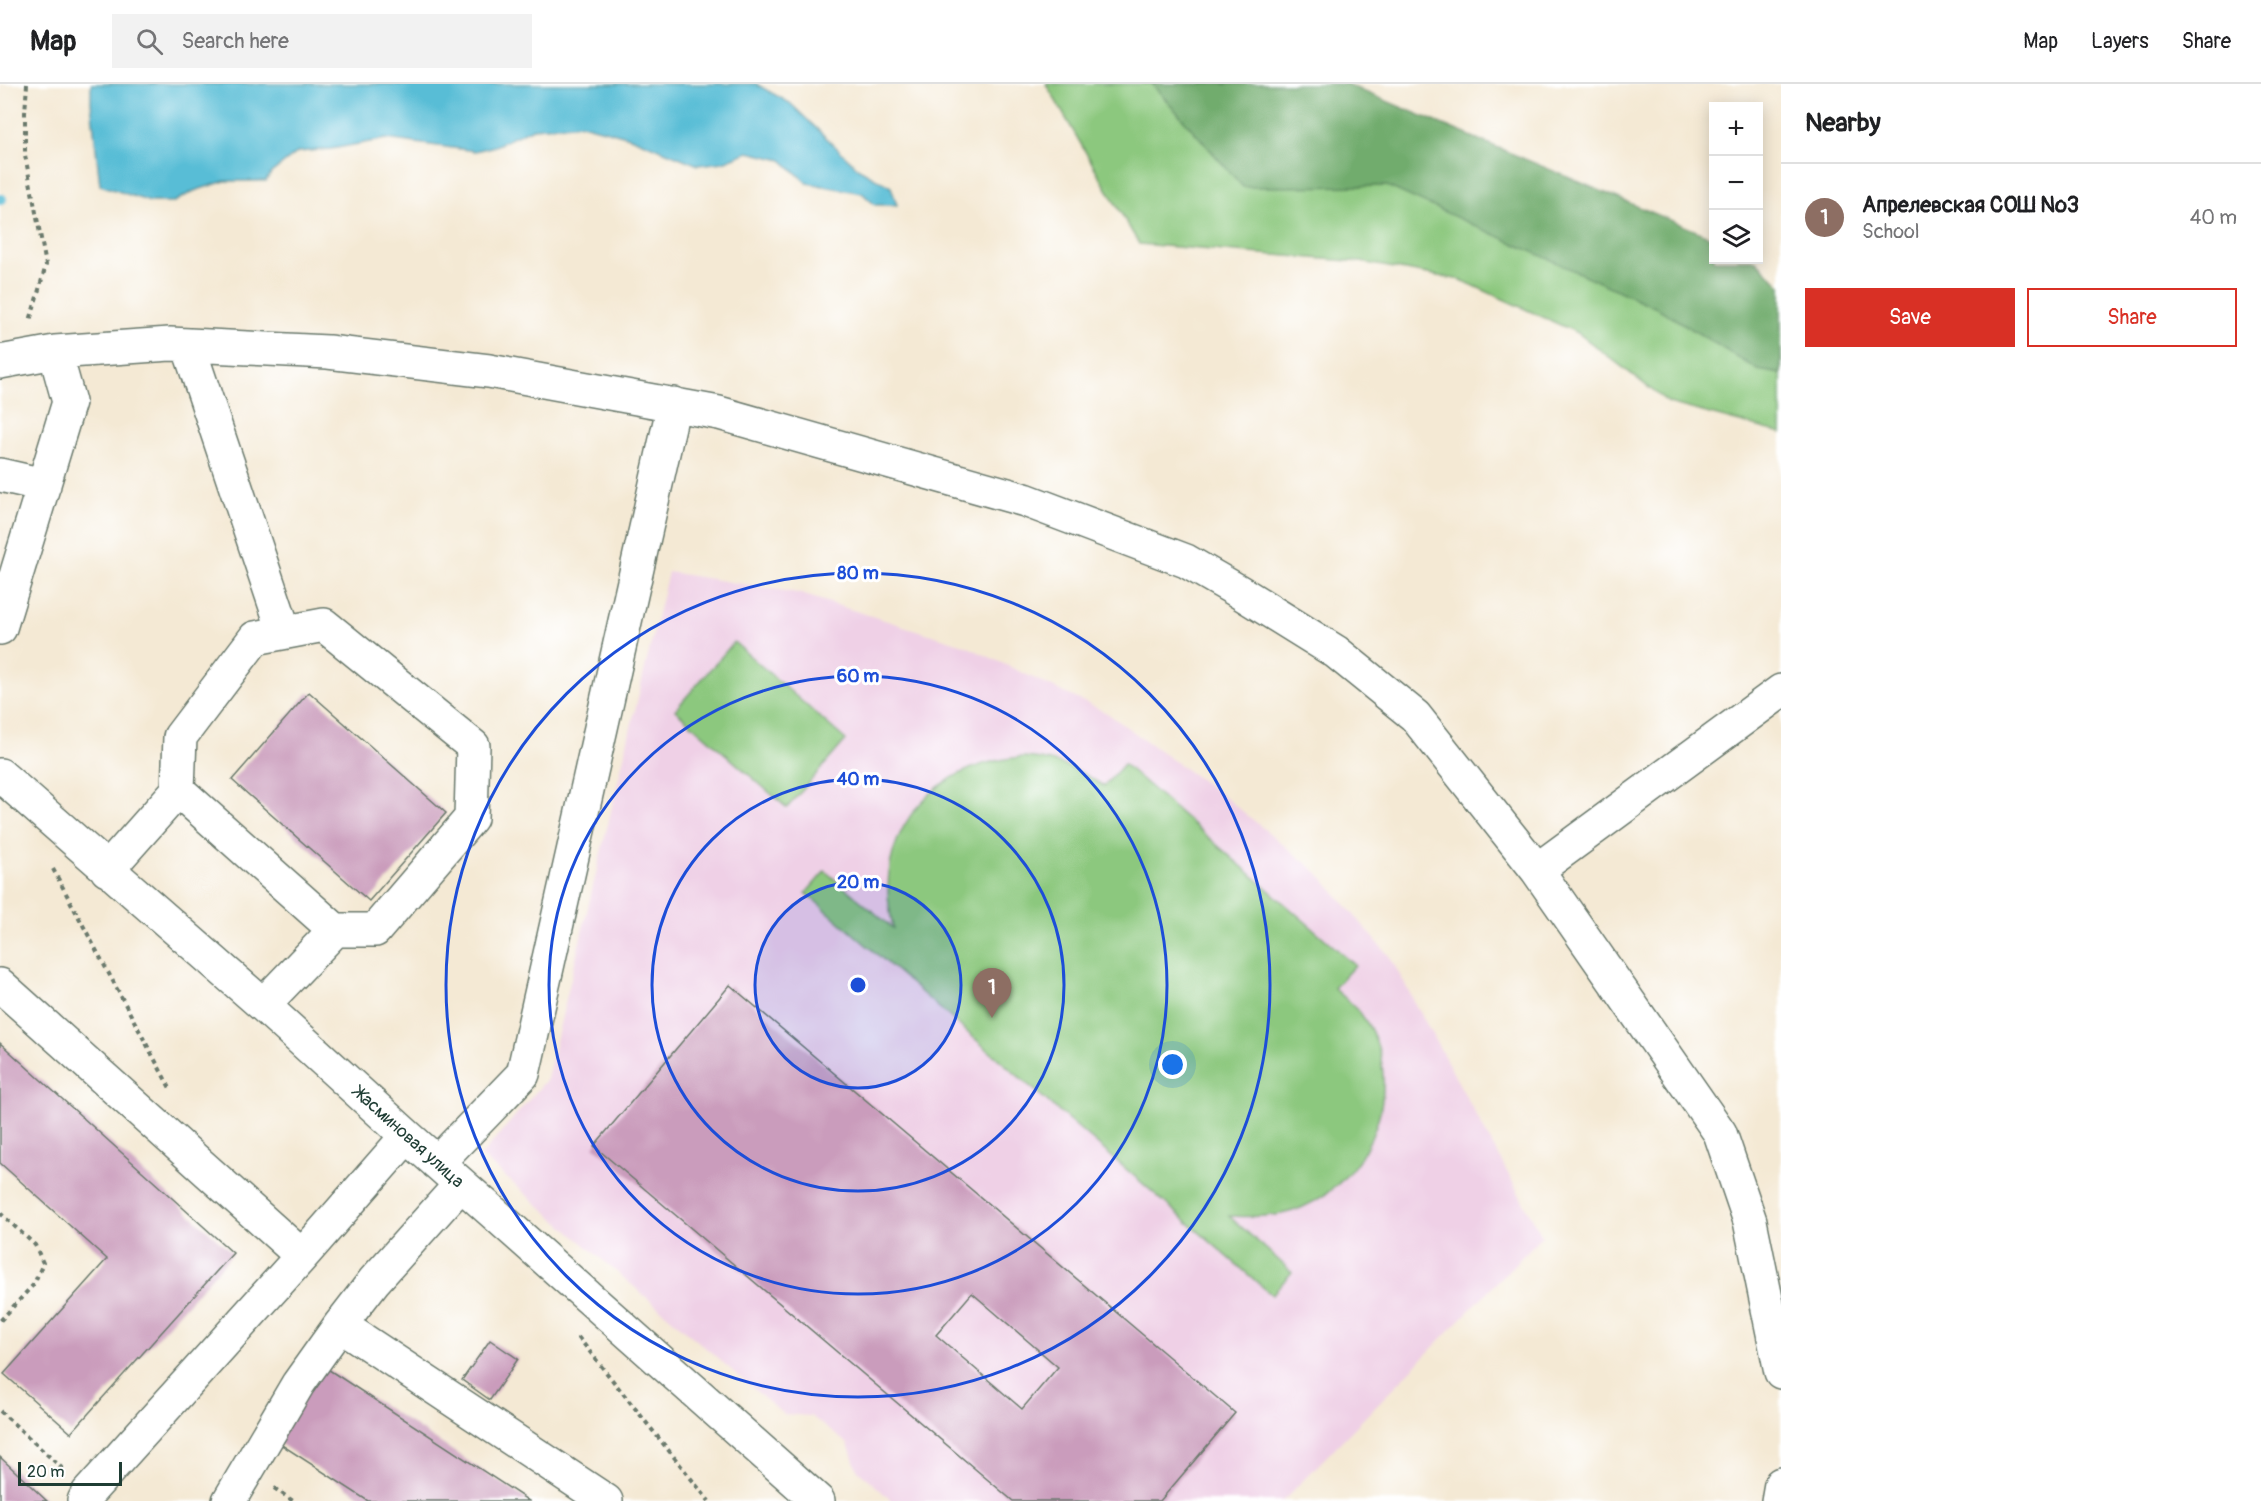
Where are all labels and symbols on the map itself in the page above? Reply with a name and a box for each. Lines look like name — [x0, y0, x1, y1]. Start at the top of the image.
text: 80 m — [837, 562, 879, 585]
text: 60 m — [837, 665, 879, 688]
text: 40 m — [837, 768, 879, 791]
text: 20 m — [837, 871, 879, 894]
pin: 1 — [972, 968, 1012, 1018]
centre of rings — [848, 975, 868, 995]
your location — [1158, 1050, 1187, 1079]
street label: Жасминовая улица — [346, 1080, 469, 1193]
scale bar — [18, 1459, 122, 1486]

